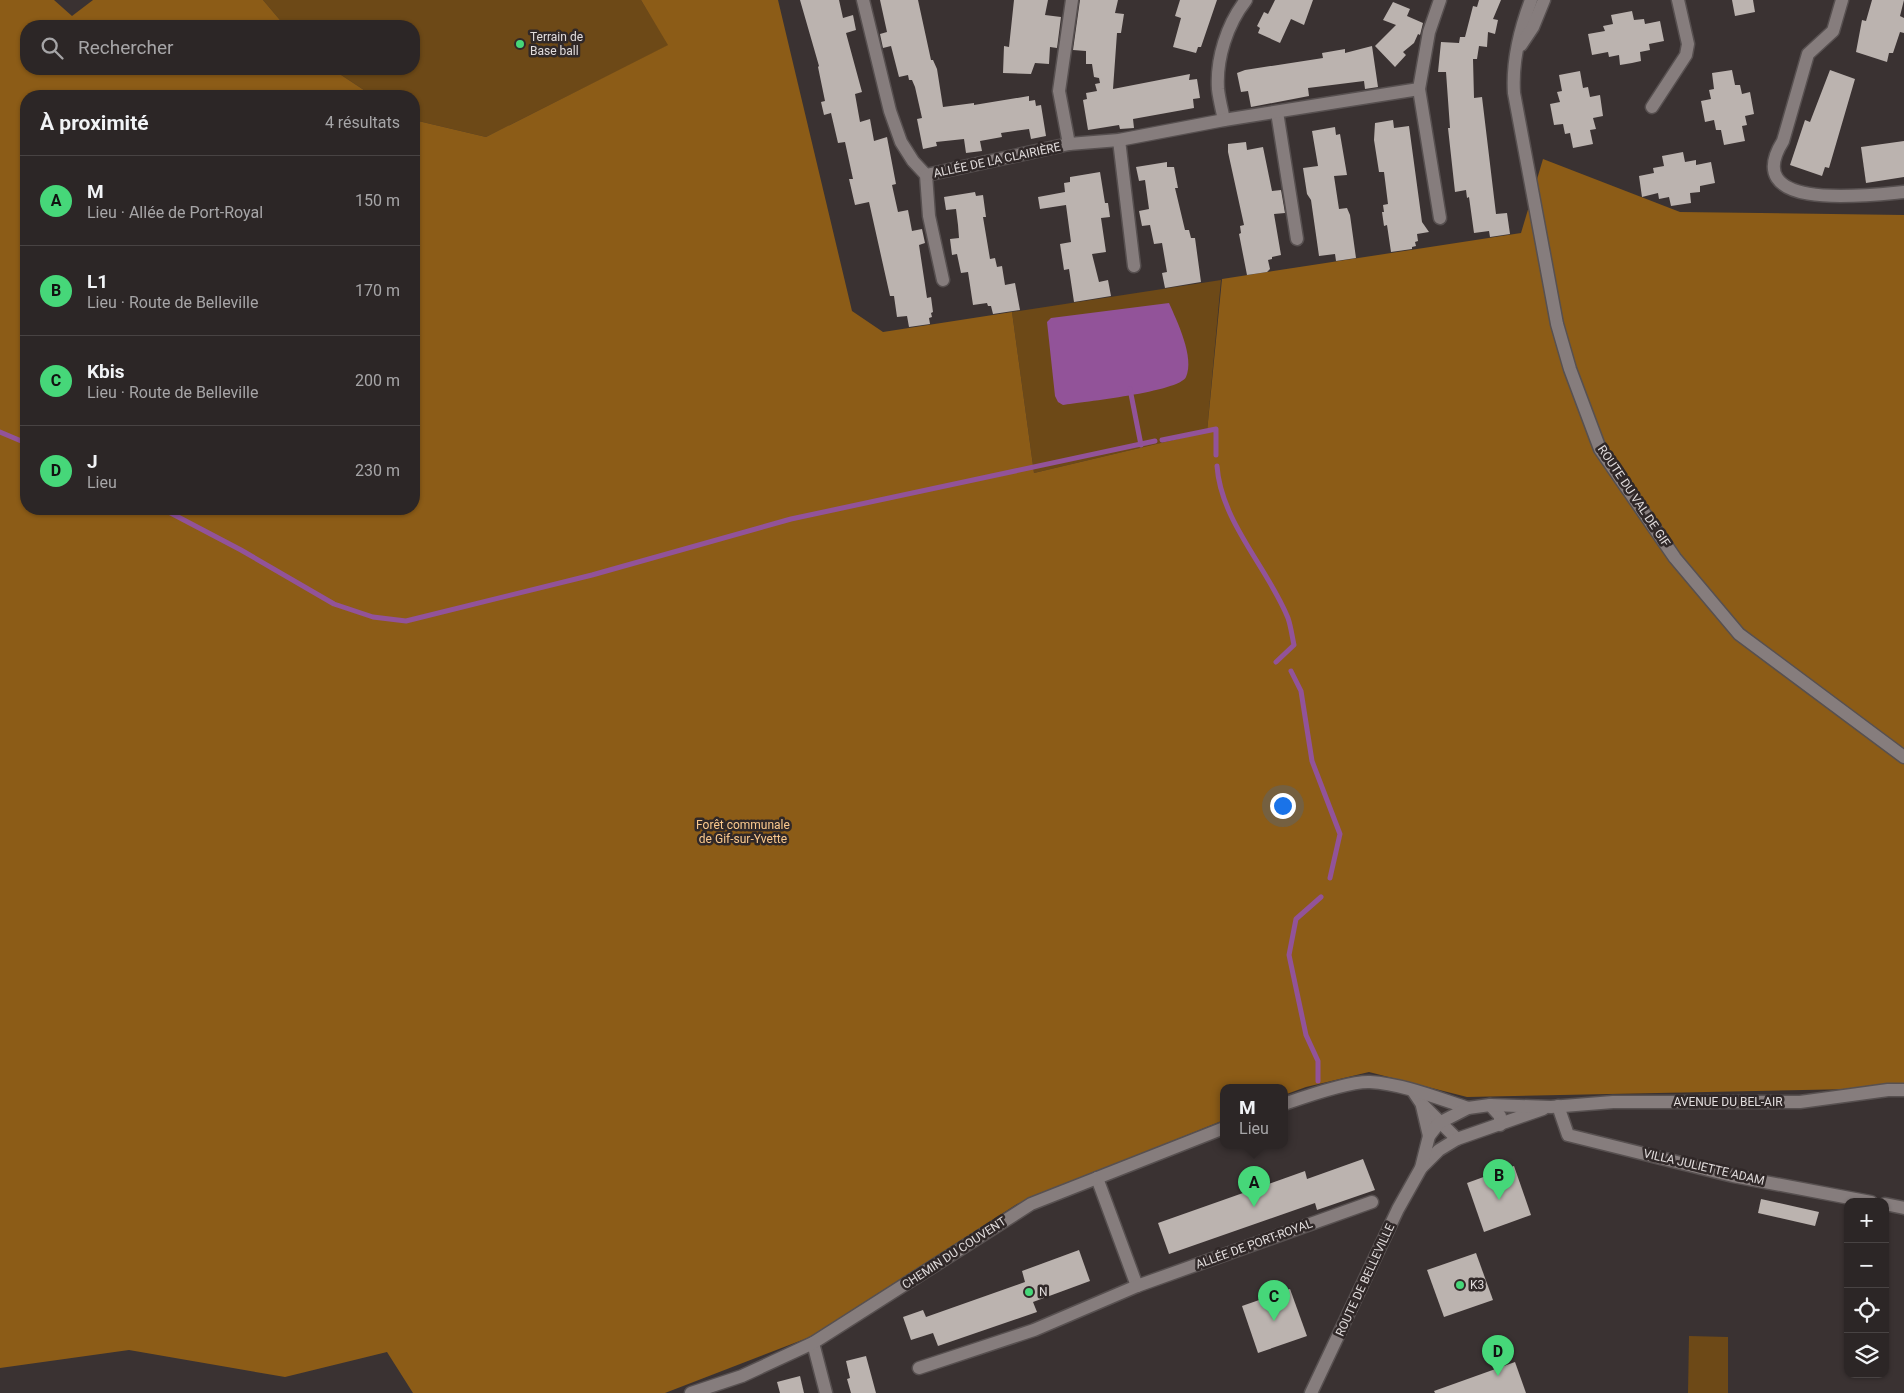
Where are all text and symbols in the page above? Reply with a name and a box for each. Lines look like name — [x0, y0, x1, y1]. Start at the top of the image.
search box — [20, 20, 420, 75]
place label: Terrain de Base ball — [530, 30, 583, 58]
icon: search — [38, 34, 66, 62]
text: Rechercher — [78, 36, 173, 59]
marker: Terrain de Base ball — [514, 38, 526, 50]
text: À proximité — [40, 111, 149, 135]
text: 4 résultats — [325, 113, 400, 132]
street label: ALLÉE DE LA CLAIRIÈRE — [932, 139, 1062, 180]
text: M — [87, 180, 104, 203]
text: A — [51, 191, 61, 210]
text: 150 m — [355, 191, 400, 210]
text: Lieu · Allée de Port-Royal — [87, 203, 263, 222]
text: L1 — [87, 270, 108, 293]
text: B — [51, 281, 61, 300]
text: 170 m — [355, 281, 400, 300]
text: Lieu · Route de Belleville — [87, 293, 258, 312]
text: Kbis — [87, 360, 125, 383]
text: C — [51, 371, 61, 390]
text: 200 m — [355, 371, 400, 390]
text: Lieu · Route de Belleville — [87, 383, 258, 402]
street label: ROUTE DU VAL DE GIF — [1595, 443, 1673, 550]
text: J — [87, 450, 98, 473]
text: D — [51, 461, 61, 480]
text: 230 m — [355, 461, 400, 480]
text: Lieu — [87, 473, 117, 492]
your location — [1270, 793, 1296, 819]
park label: Forêt communale de Gif-sur-Yvette — [696, 818, 790, 846]
popup — [1220, 1084, 1288, 1149]
street label: AVENUE DU BEL-AIR — [1673, 1095, 1783, 1109]
text: M — [1239, 1096, 1256, 1119]
text: Lieu — [1239, 1119, 1269, 1138]
street label: VILLA JULIETTE ADAM — [1642, 1146, 1766, 1188]
pin: B — [1483, 1159, 1515, 1200]
pin: A — [1238, 1166, 1270, 1207]
map controls — [1844, 1198, 1889, 1378]
button: + — [1844, 1198, 1889, 1243]
street label: CHEMIN DU COUVENT — [899, 1214, 1009, 1292]
street label: ALLÉE DE PORT-ROYAL — [1193, 1215, 1315, 1272]
street label: ROUTE DE BELLEVILLE — [1333, 1221, 1397, 1339]
button: − — [1844, 1243, 1889, 1288]
place label: K3 — [1470, 1278, 1484, 1292]
marker: K3 — [1454, 1279, 1466, 1291]
pin: C — [1258, 1280, 1290, 1321]
place label: N — [1039, 1285, 1048, 1299]
marker: N — [1023, 1286, 1035, 1298]
button: locate — [1844, 1288, 1889, 1333]
button: layers — [1844, 1333, 1889, 1378]
pin: D — [1482, 1335, 1514, 1376]

